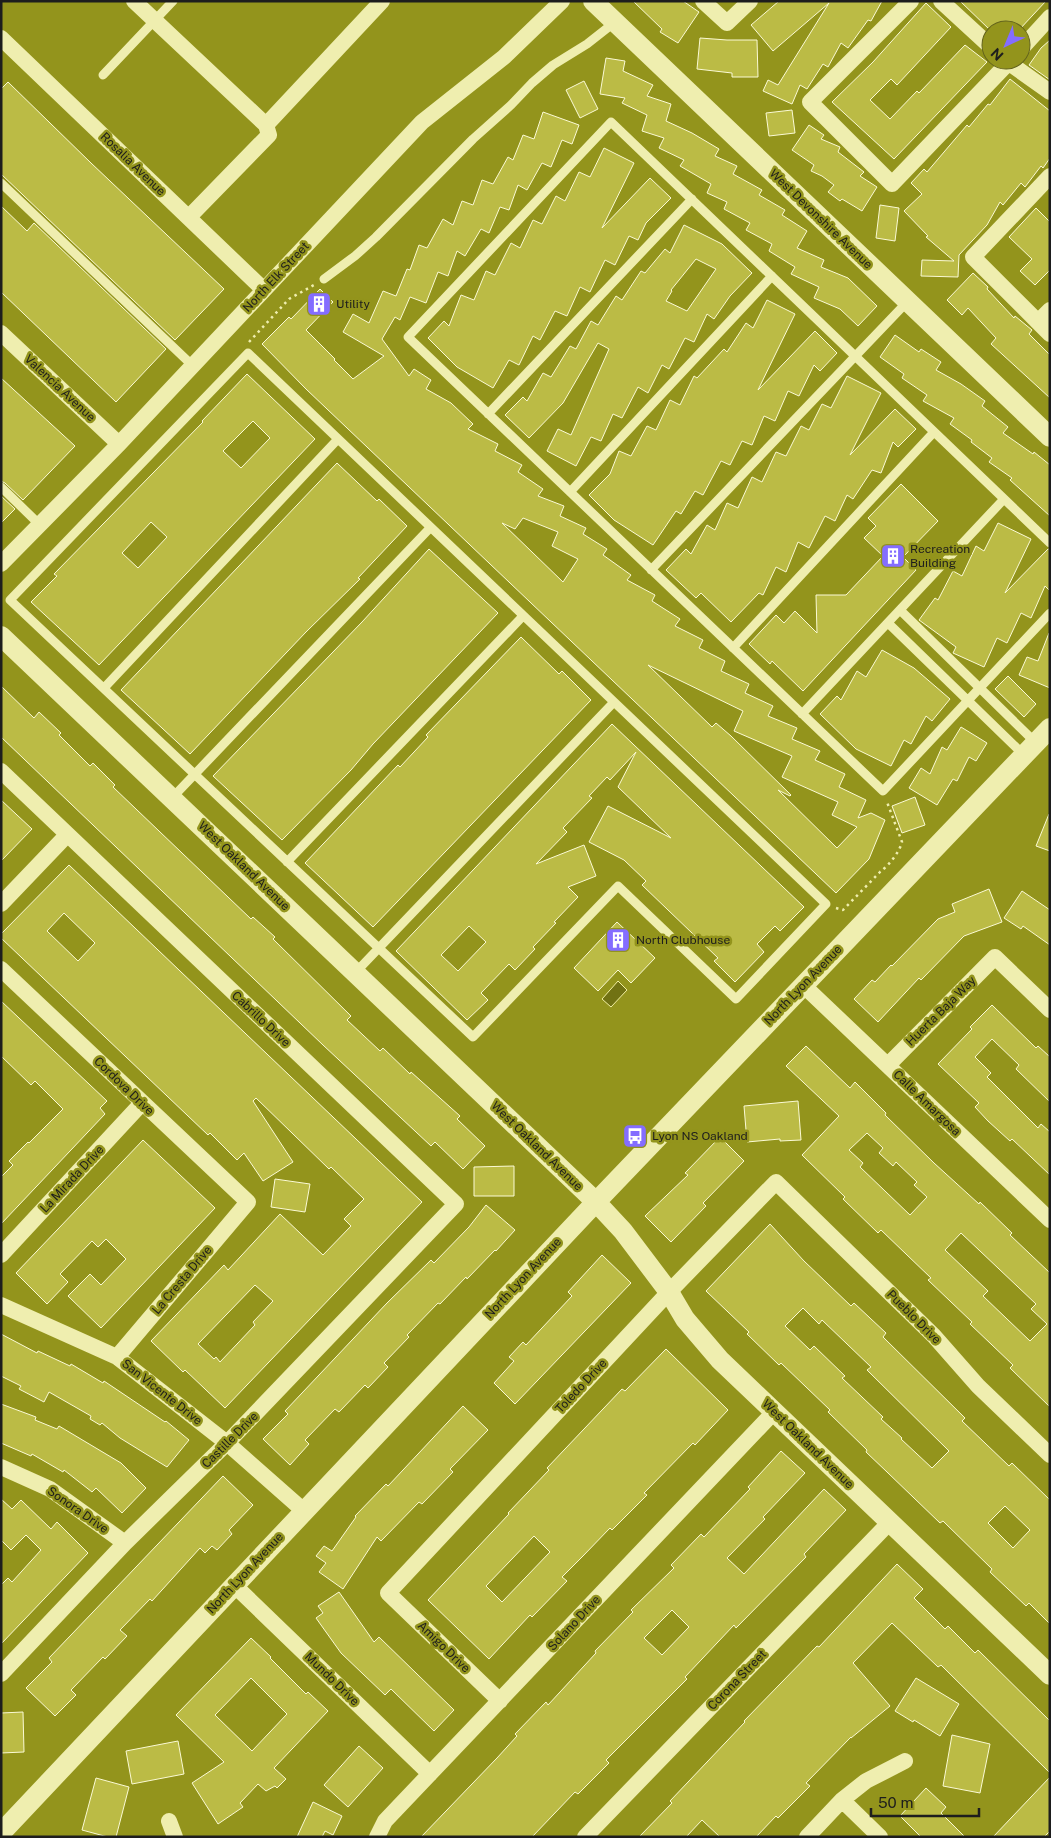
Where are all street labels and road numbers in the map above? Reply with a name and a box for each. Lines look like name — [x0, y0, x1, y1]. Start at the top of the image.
street label: Rosalia Avenue — [98, 130, 168, 199]
street label: West Devonshire Avenue — [767, 166, 875, 272]
street label: North Elk Street — [240, 239, 312, 315]
street label: Valencia Avenue — [22, 352, 98, 424]
street label: West Oakland Avenue — [195, 819, 293, 913]
street label: North Lyon Avenue — [761, 942, 845, 1028]
street label: Huerta Baja Way — [903, 973, 979, 1049]
street label: Cabrillo Drive — [229, 988, 293, 1050]
street label: Cordova Drive — [91, 1054, 157, 1118]
street label: Calle Amargosa — [890, 1067, 964, 1139]
street label: West Oakland Avenue — [488, 1099, 586, 1193]
street label: La Mirada Drive — [37, 1142, 107, 1215]
street label: North Lyon Avenue — [482, 1235, 564, 1321]
street label: La Cresta Drive — [149, 1243, 215, 1317]
street label: Pueblo Drive — [884, 1287, 944, 1347]
street label: San Vicente Drive — [119, 1356, 205, 1428]
street label: Toledo Drive — [552, 1356, 610, 1416]
street label: West Oakland Avenue — [759, 1397, 857, 1491]
street label: Castille Drive — [199, 1409, 261, 1471]
street label: Sonora Drive — [45, 1484, 111, 1536]
street label: North Lyon Avenue — [204, 1530, 286, 1616]
street label: Solano Drive — [545, 1592, 603, 1653]
street label: Amigo Drive — [415, 1619, 473, 1676]
street label: Corona Street — [705, 1647, 769, 1713]
street label: Mundo Drive — [302, 1650, 362, 1709]

